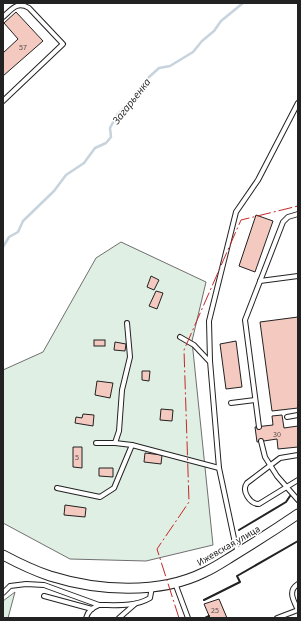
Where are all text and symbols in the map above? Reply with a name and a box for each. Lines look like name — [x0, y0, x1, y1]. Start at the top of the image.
house number: 57 — [19, 42, 27, 53]
water label: Загарьенка — [109, 75, 154, 128]
house number: 30 — [273, 429, 281, 440]
house number: 5 — [75, 452, 79, 463]
street label: Ижевская улица — [194, 522, 263, 570]
house number: 25 — [211, 605, 219, 616]

